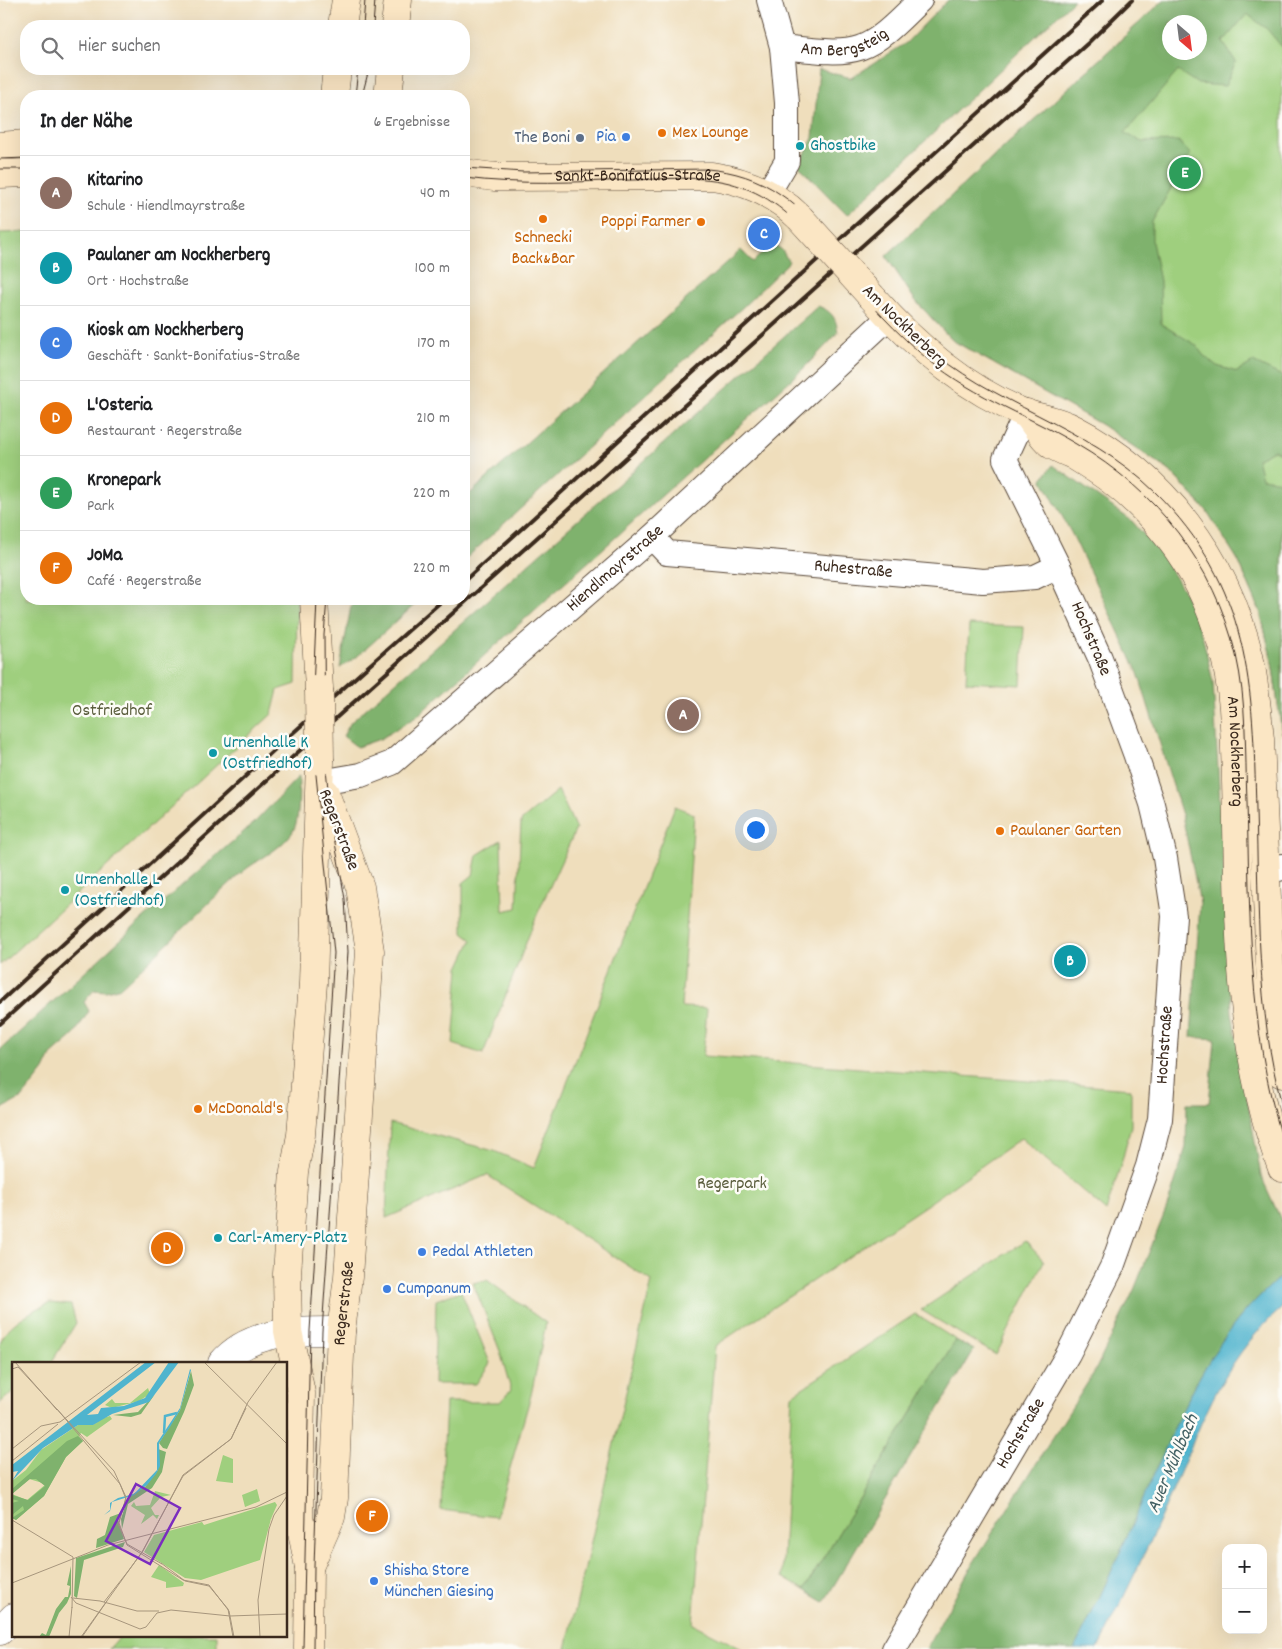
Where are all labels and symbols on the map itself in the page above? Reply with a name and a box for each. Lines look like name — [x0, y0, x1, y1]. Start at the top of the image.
north arrow — [1162, 15, 1207, 60]
street label: Am Bergsteig — [799, 22, 894, 64]
place label: Mex Lounge — [672, 121, 749, 146]
place label: Pia — [596, 125, 617, 150]
place label: The Boni — [514, 126, 570, 151]
marker: Mex Lounge — [656, 127, 668, 139]
marker: Pia — [620, 131, 632, 143]
marker: The Boni — [574, 132, 586, 144]
place label: Ghostbike — [810, 134, 876, 159]
marker: Ghostbike — [794, 140, 806, 152]
pin: E — [1169, 154, 1201, 192]
street label: Sankt-Bonifatius-Straße — [555, 163, 723, 190]
place label: Poppi Farmer — [601, 210, 691, 235]
marker: Schnecki Back&Bar — [537, 213, 549, 225]
pin: C — [748, 215, 780, 253]
marker: Poppi Farmer — [695, 216, 707, 228]
place label: Schnecki Back&Bar — [511, 226, 575, 272]
street label: Am Nockherberg — [855, 279, 953, 375]
street label: Hiendlmayrstraße — [561, 519, 670, 618]
street label: Ruhestraße — [813, 554, 894, 585]
street label: Hochstraße — [1063, 598, 1117, 680]
street label: Am Nockherberg — [1219, 695, 1249, 807]
pin: A — [667, 696, 699, 734]
park label: Ostfriedhof — [72, 699, 153, 724]
place label: Urnenhalle K (Ostfriedhof) — [223, 731, 312, 777]
marker: Urnenhalle K (Ostfriedhof) — [207, 747, 219, 759]
street label: Regerstraße — [311, 786, 365, 874]
your location — [743, 817, 769, 843]
place label: Paulaner Garten — [1010, 819, 1121, 844]
marker: Paulaner Garten — [994, 825, 1006, 837]
place label: Urnenhalle L (Ostfriedhof) — [75, 868, 164, 914]
marker: Urnenhalle L (Ostfriedhof) — [59, 884, 71, 896]
pin: B — [1054, 942, 1086, 980]
street label: Hochstraße — [1150, 1005, 1180, 1085]
place label: McDonald's — [208, 1097, 284, 1122]
marker: McDonald's — [192, 1103, 204, 1115]
park label: Regerpark — [697, 1172, 767, 1197]
place label: Carl-Amery-Platz — [228, 1226, 347, 1251]
pin: D — [151, 1229, 183, 1267]
marker: Carl-Amery-Platz — [212, 1232, 224, 1244]
place label: Pedal Athleten — [432, 1240, 533, 1265]
marker: Pedal Athleten — [416, 1246, 428, 1258]
street label: Regerstraße — [328, 1260, 362, 1346]
place label: Cumpanum — [397, 1277, 471, 1302]
marker: Cumpanum — [381, 1283, 393, 1295]
inset map — [12, 1362, 288, 1636]
street label: Hochstraße — [990, 1393, 1052, 1474]
water label: Auer Mühlbach — [1141, 1410, 1207, 1517]
pin: F — [356, 1497, 388, 1535]
place label: Shisha Store München Giesing — [384, 1559, 494, 1605]
marker: Shisha Store München Giesing — [368, 1575, 380, 1587]

